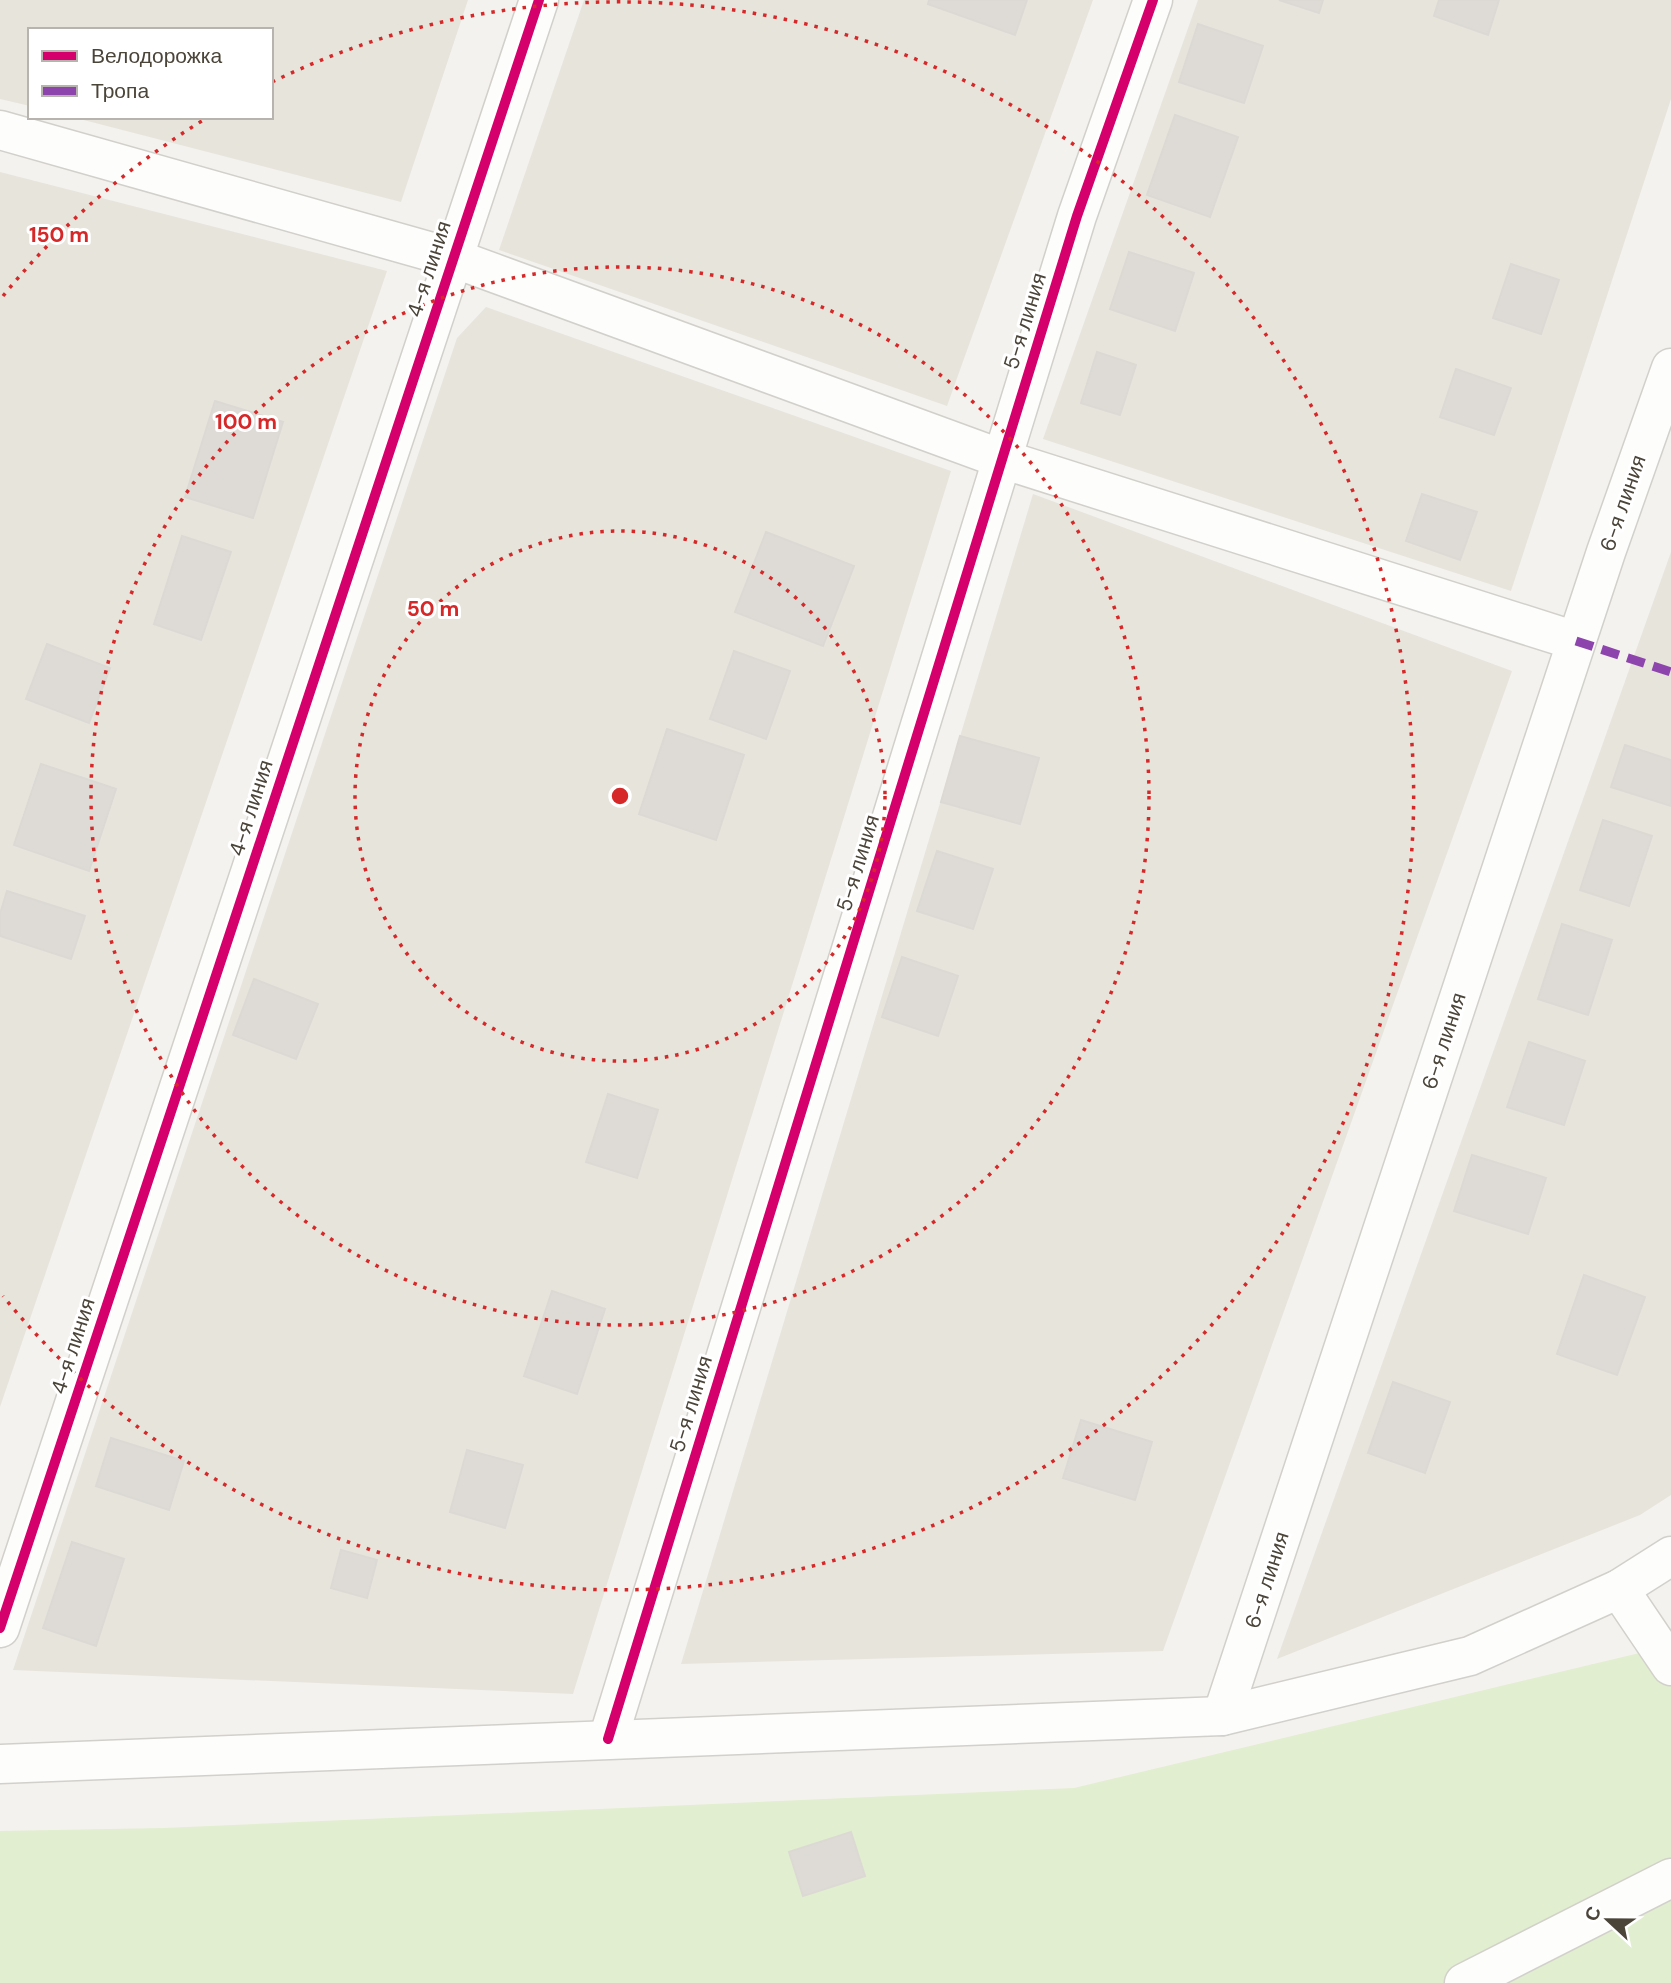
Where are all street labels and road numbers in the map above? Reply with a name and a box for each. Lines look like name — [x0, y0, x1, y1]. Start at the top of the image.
street label: 4-я линия — [400, 217, 458, 321]
street label: 5-я линия — [997, 269, 1053, 373]
street label: 6-я линия — [1593, 451, 1653, 555]
street label: 4-я линия — [222, 756, 280, 860]
street label: 5-я линия — [830, 811, 886, 915]
street label: 6-я линия — [1415, 989, 1473, 1093]
street label: 4-я линия — [44, 1294, 102, 1398]
street label: 5-я линия — [663, 1352, 719, 1456]
street label: 6-я линия — [1238, 1528, 1296, 1632]

